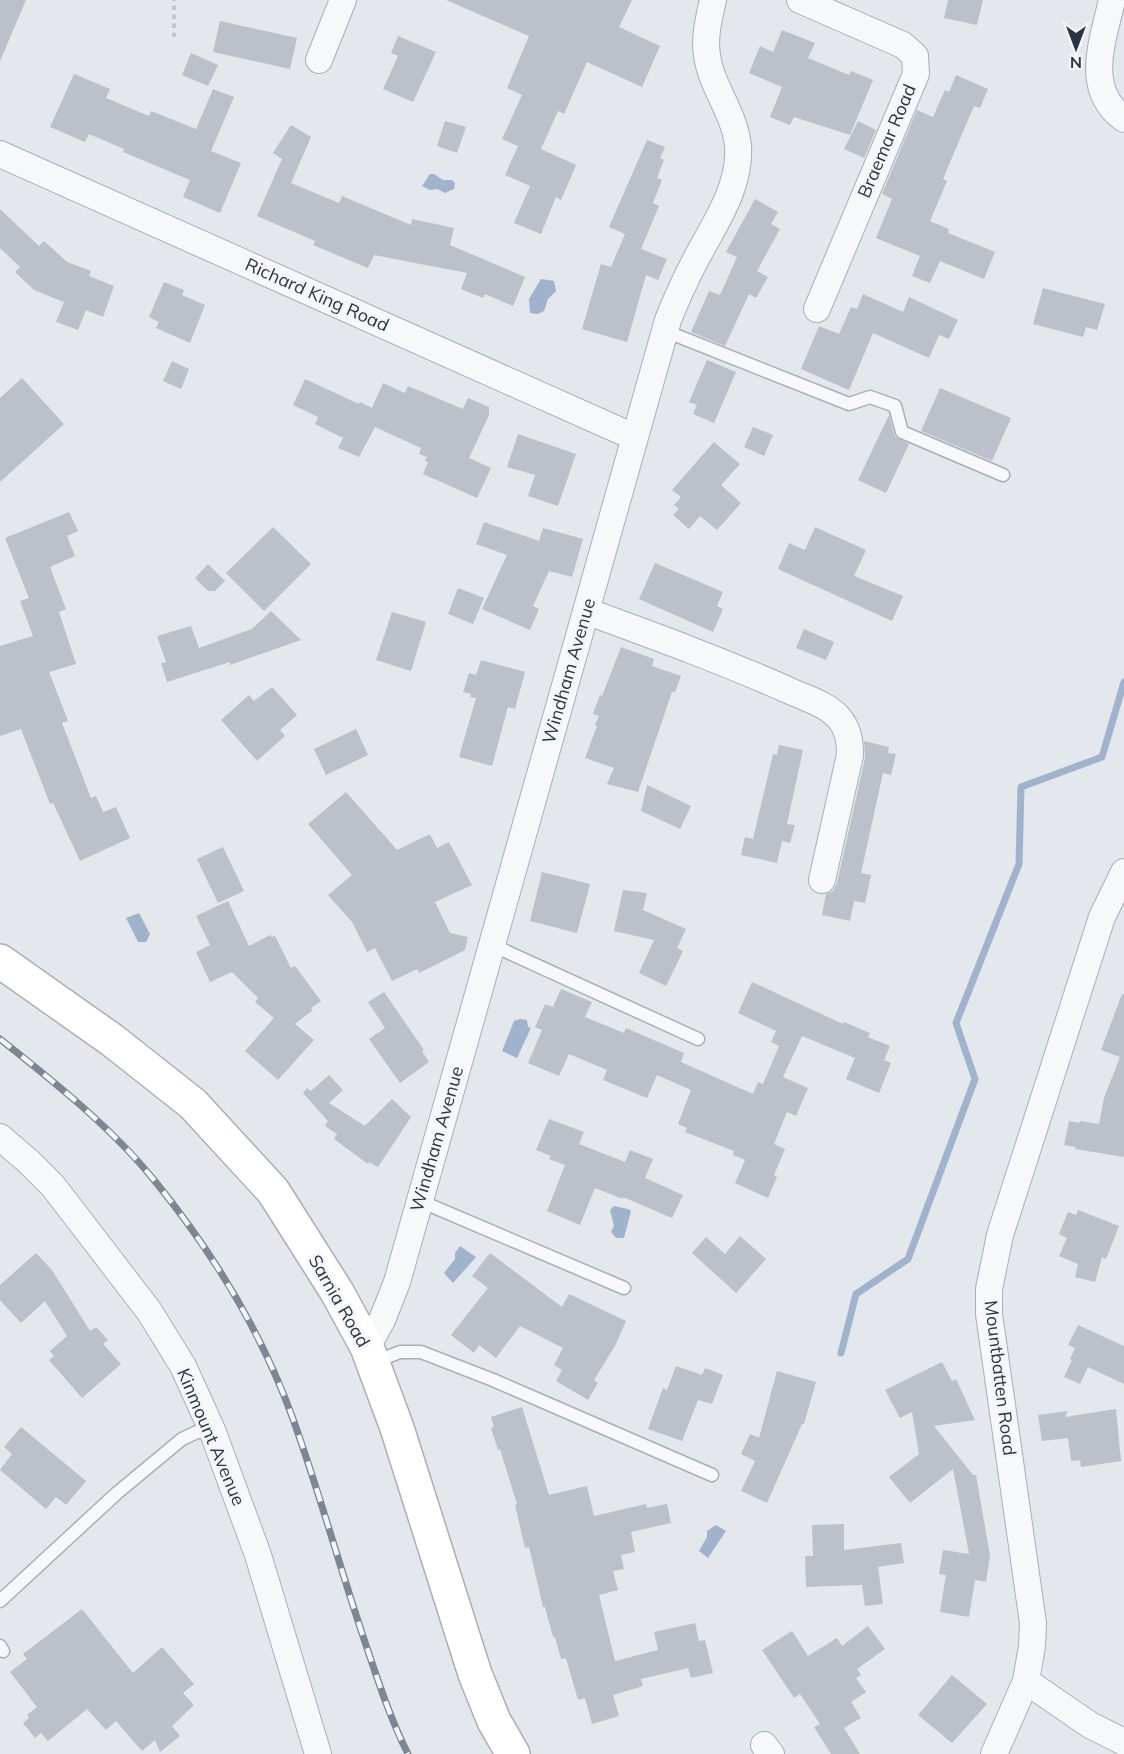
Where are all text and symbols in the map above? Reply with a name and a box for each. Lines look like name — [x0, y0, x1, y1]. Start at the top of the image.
north arrow — [1046, 18, 1106, 78]
text: N — [1070, 53, 1082, 73]
street label: Braemar Road — [852, 81, 921, 201]
street label: Richard King Road — [242, 253, 393, 337]
street label: Windham Avenue — [537, 596, 600, 746]
street label: Windham Avenue — [405, 1064, 468, 1214]
street label: Sarnia Road — [304, 1250, 375, 1351]
street label: Mountbatten Road — [980, 1299, 1021, 1457]
street label: Kinmount Avenue — [172, 1365, 251, 1509]

